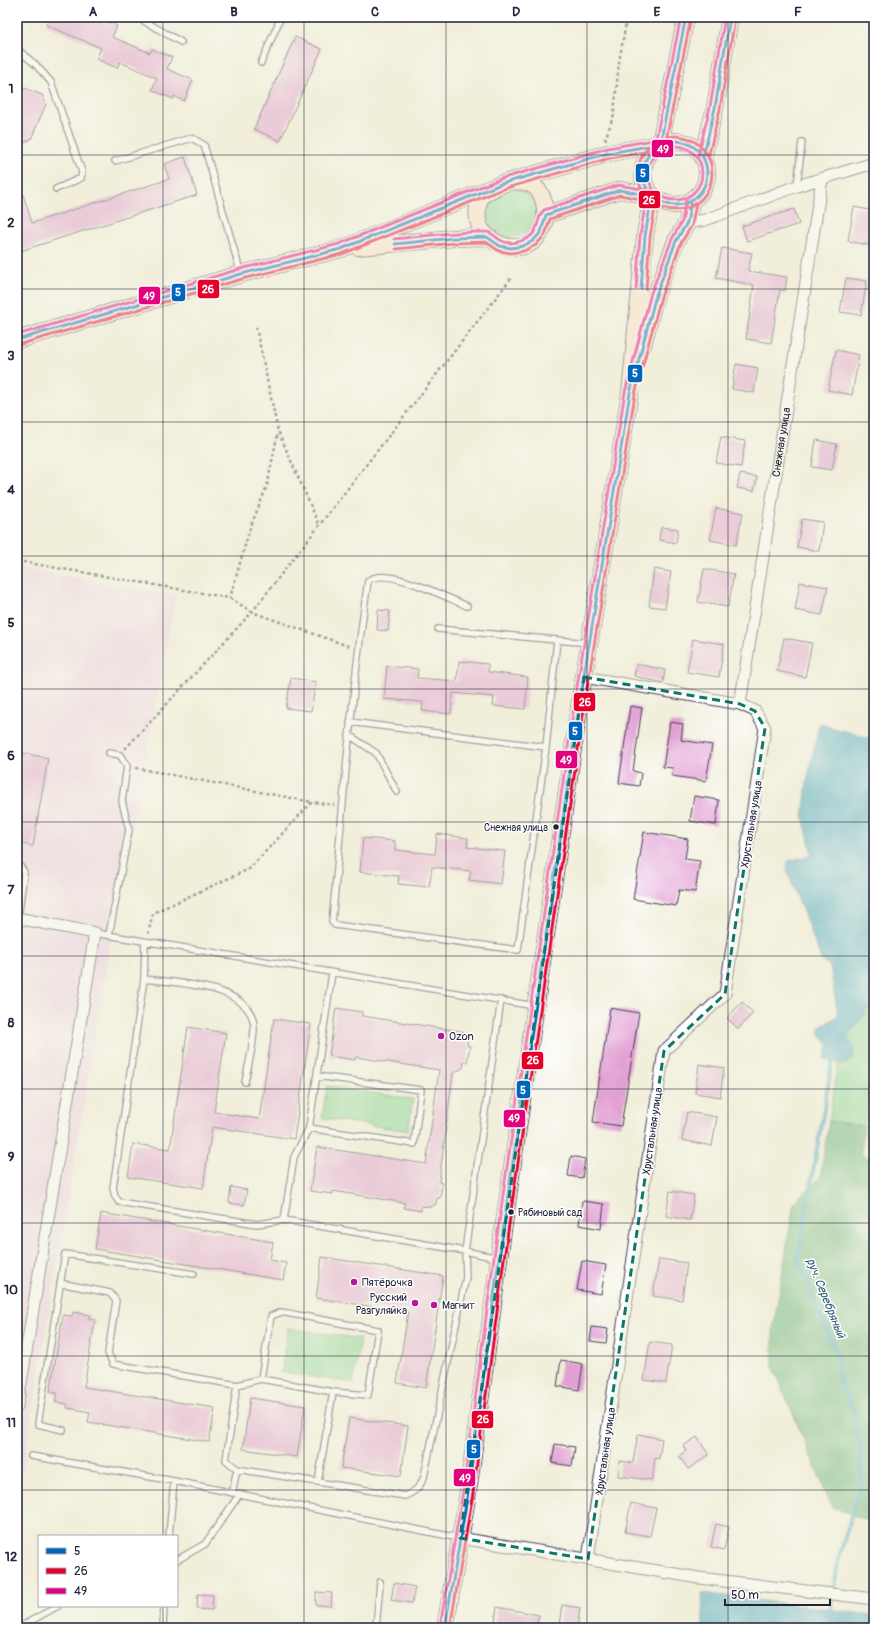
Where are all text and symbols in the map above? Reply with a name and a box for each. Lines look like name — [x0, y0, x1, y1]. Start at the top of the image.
text: A — [89, 4, 98, 20]
text: B — [230, 4, 238, 20]
text: C — [371, 4, 379, 20]
text: D — [512, 4, 520, 20]
text: E — [654, 4, 661, 20]
text: F — [794, 4, 802, 20]
text: 1 — [8, 81, 14, 97]
line badge: 49 — [651, 139, 674, 158]
text: 49 — [656, 143, 669, 156]
line badge: 5 — [635, 163, 650, 183]
text: 5 — [640, 167, 646, 180]
line badge: 26 — [638, 190, 661, 209]
text: 26 — [643, 194, 656, 207]
text: 2 — [7, 215, 15, 231]
line badge: 26 — [197, 279, 220, 299]
line badge: 5 — [171, 283, 186, 302]
text: 26 — [202, 283, 215, 296]
line badge: 49 — [138, 286, 161, 305]
text: 5 — [175, 286, 181, 299]
text: 49 — [142, 290, 155, 303]
text: 3 — [7, 348, 15, 364]
line badge: 5 — [627, 364, 643, 383]
text: 5 — [632, 367, 638, 380]
street label: Снежная улица — [770, 406, 793, 478]
text: 4 — [7, 482, 15, 498]
text: 5 — [7, 615, 15, 631]
line badge: 26 — [573, 692, 596, 712]
text: 26 — [579, 696, 592, 709]
line badge: 5 — [568, 721, 583, 741]
text: 5 — [572, 725, 578, 738]
text: 6 — [7, 748, 15, 764]
line badge: 49 — [555, 750, 578, 769]
text: 49 — [559, 754, 572, 767]
street label: Хрустальная улица — [738, 780, 765, 869]
place label: Снежная улица — [484, 822, 548, 834]
marker: Снежная улица — [551, 822, 561, 832]
text: 7 — [8, 882, 15, 898]
text: 8 — [8, 1015, 15, 1031]
place label: Ozon — [449, 1030, 474, 1043]
marker: Ozon — [436, 1031, 446, 1041]
line badge: 26 — [521, 1051, 544, 1070]
text: 26 — [527, 1054, 540, 1067]
line badge: 5 — [516, 1080, 531, 1099]
text: 5 — [520, 1084, 526, 1097]
street label: Хрустальная улица — [640, 1087, 665, 1176]
line badge: 49 — [503, 1109, 526, 1128]
text: 49 — [507, 1112, 520, 1125]
text: 9 — [8, 1149, 15, 1165]
marker: Рябиновый сад — [506, 1207, 516, 1217]
place label: Рябиновый сад — [518, 1207, 582, 1219]
water label: руч. Серебряный — [803, 1256, 849, 1341]
place label: Пятёрочка — [362, 1276, 413, 1289]
marker: Пятёрочка — [349, 1277, 359, 1287]
text: 10 — [4, 1282, 18, 1298]
place label: Русский Разгуляйка — [356, 1291, 407, 1317]
marker: Русский Разгуляйка — [410, 1298, 420, 1308]
place label: Магнит — [442, 1299, 475, 1312]
marker: Магнит — [429, 1300, 439, 1310]
street label: Хрустальная улица — [593, 1407, 618, 1496]
line badge: 26 — [471, 1410, 494, 1429]
text: 26 — [477, 1413, 490, 1426]
text: 11 — [6, 1415, 16, 1431]
line badge: 5 — [466, 1439, 481, 1459]
text: 5 — [471, 1443, 477, 1456]
line badge: 49 — [453, 1468, 476, 1487]
text: 49 — [458, 1472, 471, 1485]
legend — [38, 1535, 178, 1607]
text: 5 — [74, 1544, 81, 1559]
text: 12 — [5, 1549, 17, 1565]
text: 26 — [74, 1564, 88, 1579]
scale bar — [725, 1581, 830, 1607]
text: 49 — [74, 1584, 87, 1599]
text: 50 m — [731, 1588, 759, 1603]

